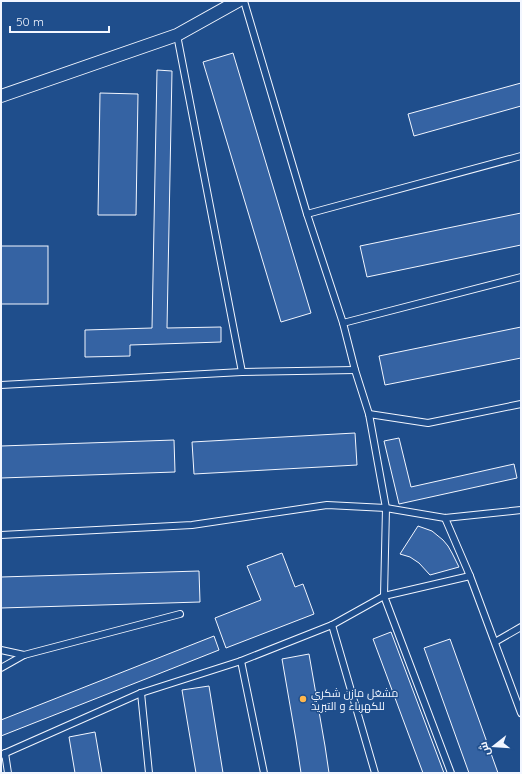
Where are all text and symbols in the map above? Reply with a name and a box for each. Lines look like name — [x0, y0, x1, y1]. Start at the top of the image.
scale bar — [10, 8, 109, 34]
text: 50 m — [16, 14, 44, 29]
place label: مشغل مازن شكري للكهرباء و التبريد — [311, 686, 398, 713]
marker: مشغل مازن شكري للكهرباء و التبريد — [298, 694, 308, 704]
north arrow — [474, 726, 514, 766]
text: ش — [476, 740, 493, 758]

